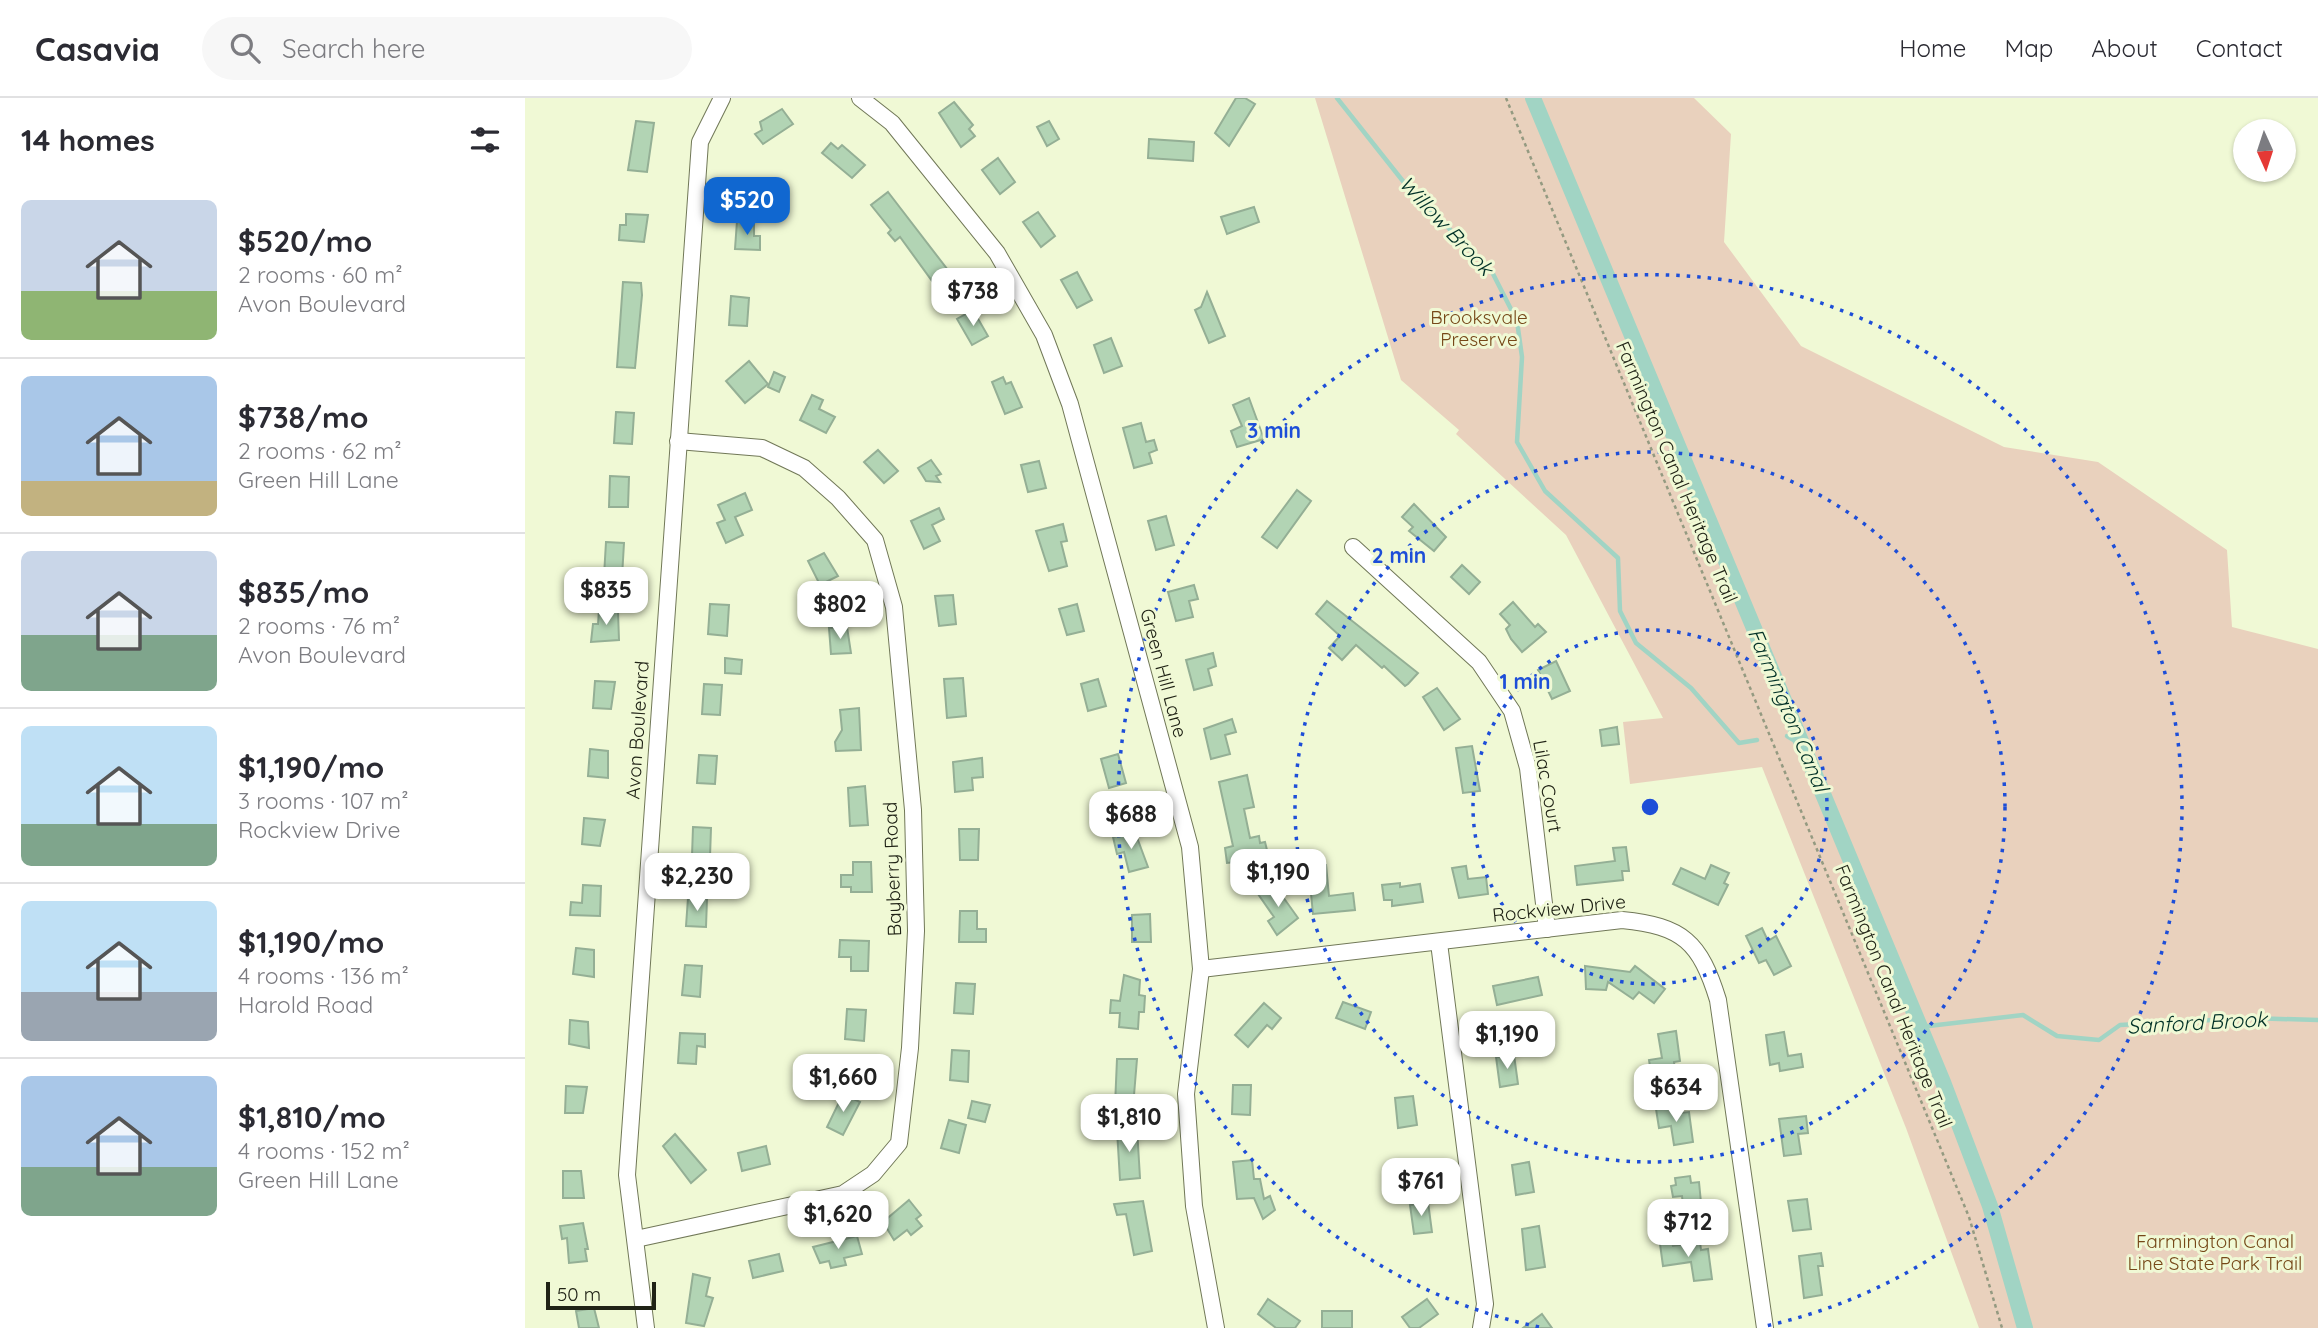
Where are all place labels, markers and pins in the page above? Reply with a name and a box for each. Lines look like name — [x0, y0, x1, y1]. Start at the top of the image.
pin: $520 — [706, 178, 788, 237]
pin: $738 — [932, 268, 1014, 328]
pin: $835 — [565, 568, 647, 627]
pin: $802 — [799, 582, 881, 641]
pin: $688 — [1090, 792, 1172, 851]
centre of rings — [1638, 795, 1662, 819]
pin: $1,190 — [1221, 850, 1335, 909]
pin: $2,230 — [640, 854, 754, 913]
pin: $1,190 — [1450, 1012, 1564, 1071]
pin: $1,660 — [786, 1054, 900, 1114]
pin: $634 — [1635, 1065, 1717, 1124]
pin: $1,810 — [1072, 1094, 1186, 1154]
pin: $761 — [1380, 1158, 1462, 1218]
pin: $1,620 — [781, 1192, 895, 1251]
pin: $712 — [1647, 1200, 1729, 1259]

